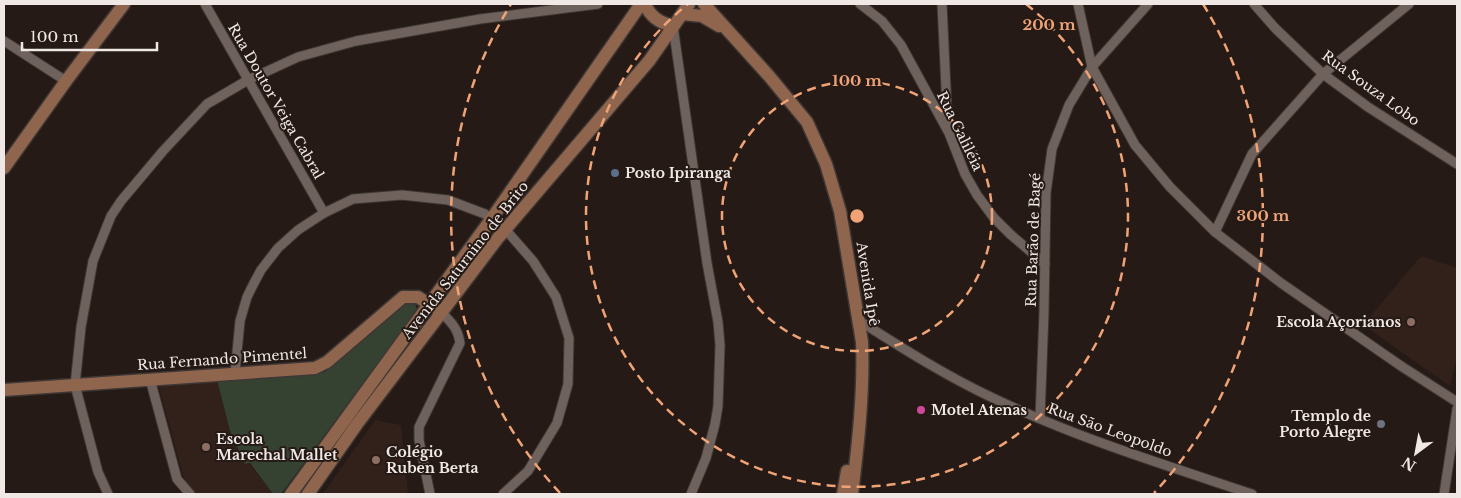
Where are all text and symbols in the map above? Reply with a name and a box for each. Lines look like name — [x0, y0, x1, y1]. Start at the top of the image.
text: 200 m — [1023, 15, 1076, 34]
scale bar — [22, 20, 158, 52]
street label: Rua Doutor Veiga Cabral — [224, 20, 328, 182]
text: 100 m — [30, 27, 79, 46]
street label: Rua Souza Lobo — [1319, 46, 1423, 130]
text: 100 m — [832, 71, 882, 90]
street label: Rua Galiléia — [933, 88, 987, 174]
place label: Posto Ipiranga — [625, 164, 731, 182]
marker: Posto Ipiranga — [609, 167, 621, 179]
street label: Rua Barão de Bagé — [1022, 172, 1044, 308]
street label: Avenida Saturnino de Brito — [397, 178, 532, 343]
text: 300 m — [1237, 206, 1290, 225]
centre of rings — [848, 207, 866, 225]
street label: Avenida Ipê — [852, 240, 884, 327]
place label: Escola Açorianos — [1276, 313, 1401, 331]
marker: Escola Açorianos — [1405, 316, 1417, 328]
street label: Rua Fernando Pimentel — [137, 344, 308, 374]
street label: Rua São Leopoldo — [1045, 399, 1175, 461]
place label: Motel Atenas — [931, 401, 1028, 419]
marker: Motel Atenas — [915, 404, 927, 416]
place label: Templo de Porto Alegre — [1279, 407, 1371, 441]
marker: Templo de Porto Alegre — [1375, 418, 1387, 430]
north arrow — [1391, 428, 1441, 478]
place label: Escola Marechal Mallet — [216, 430, 338, 464]
marker: Escola Marechal Mallet — [200, 441, 212, 453]
place label: Colégio Ruben Berta — [386, 443, 478, 477]
text: N — [1399, 453, 1419, 475]
marker: Colégio Ruben Berta — [370, 454, 382, 466]

